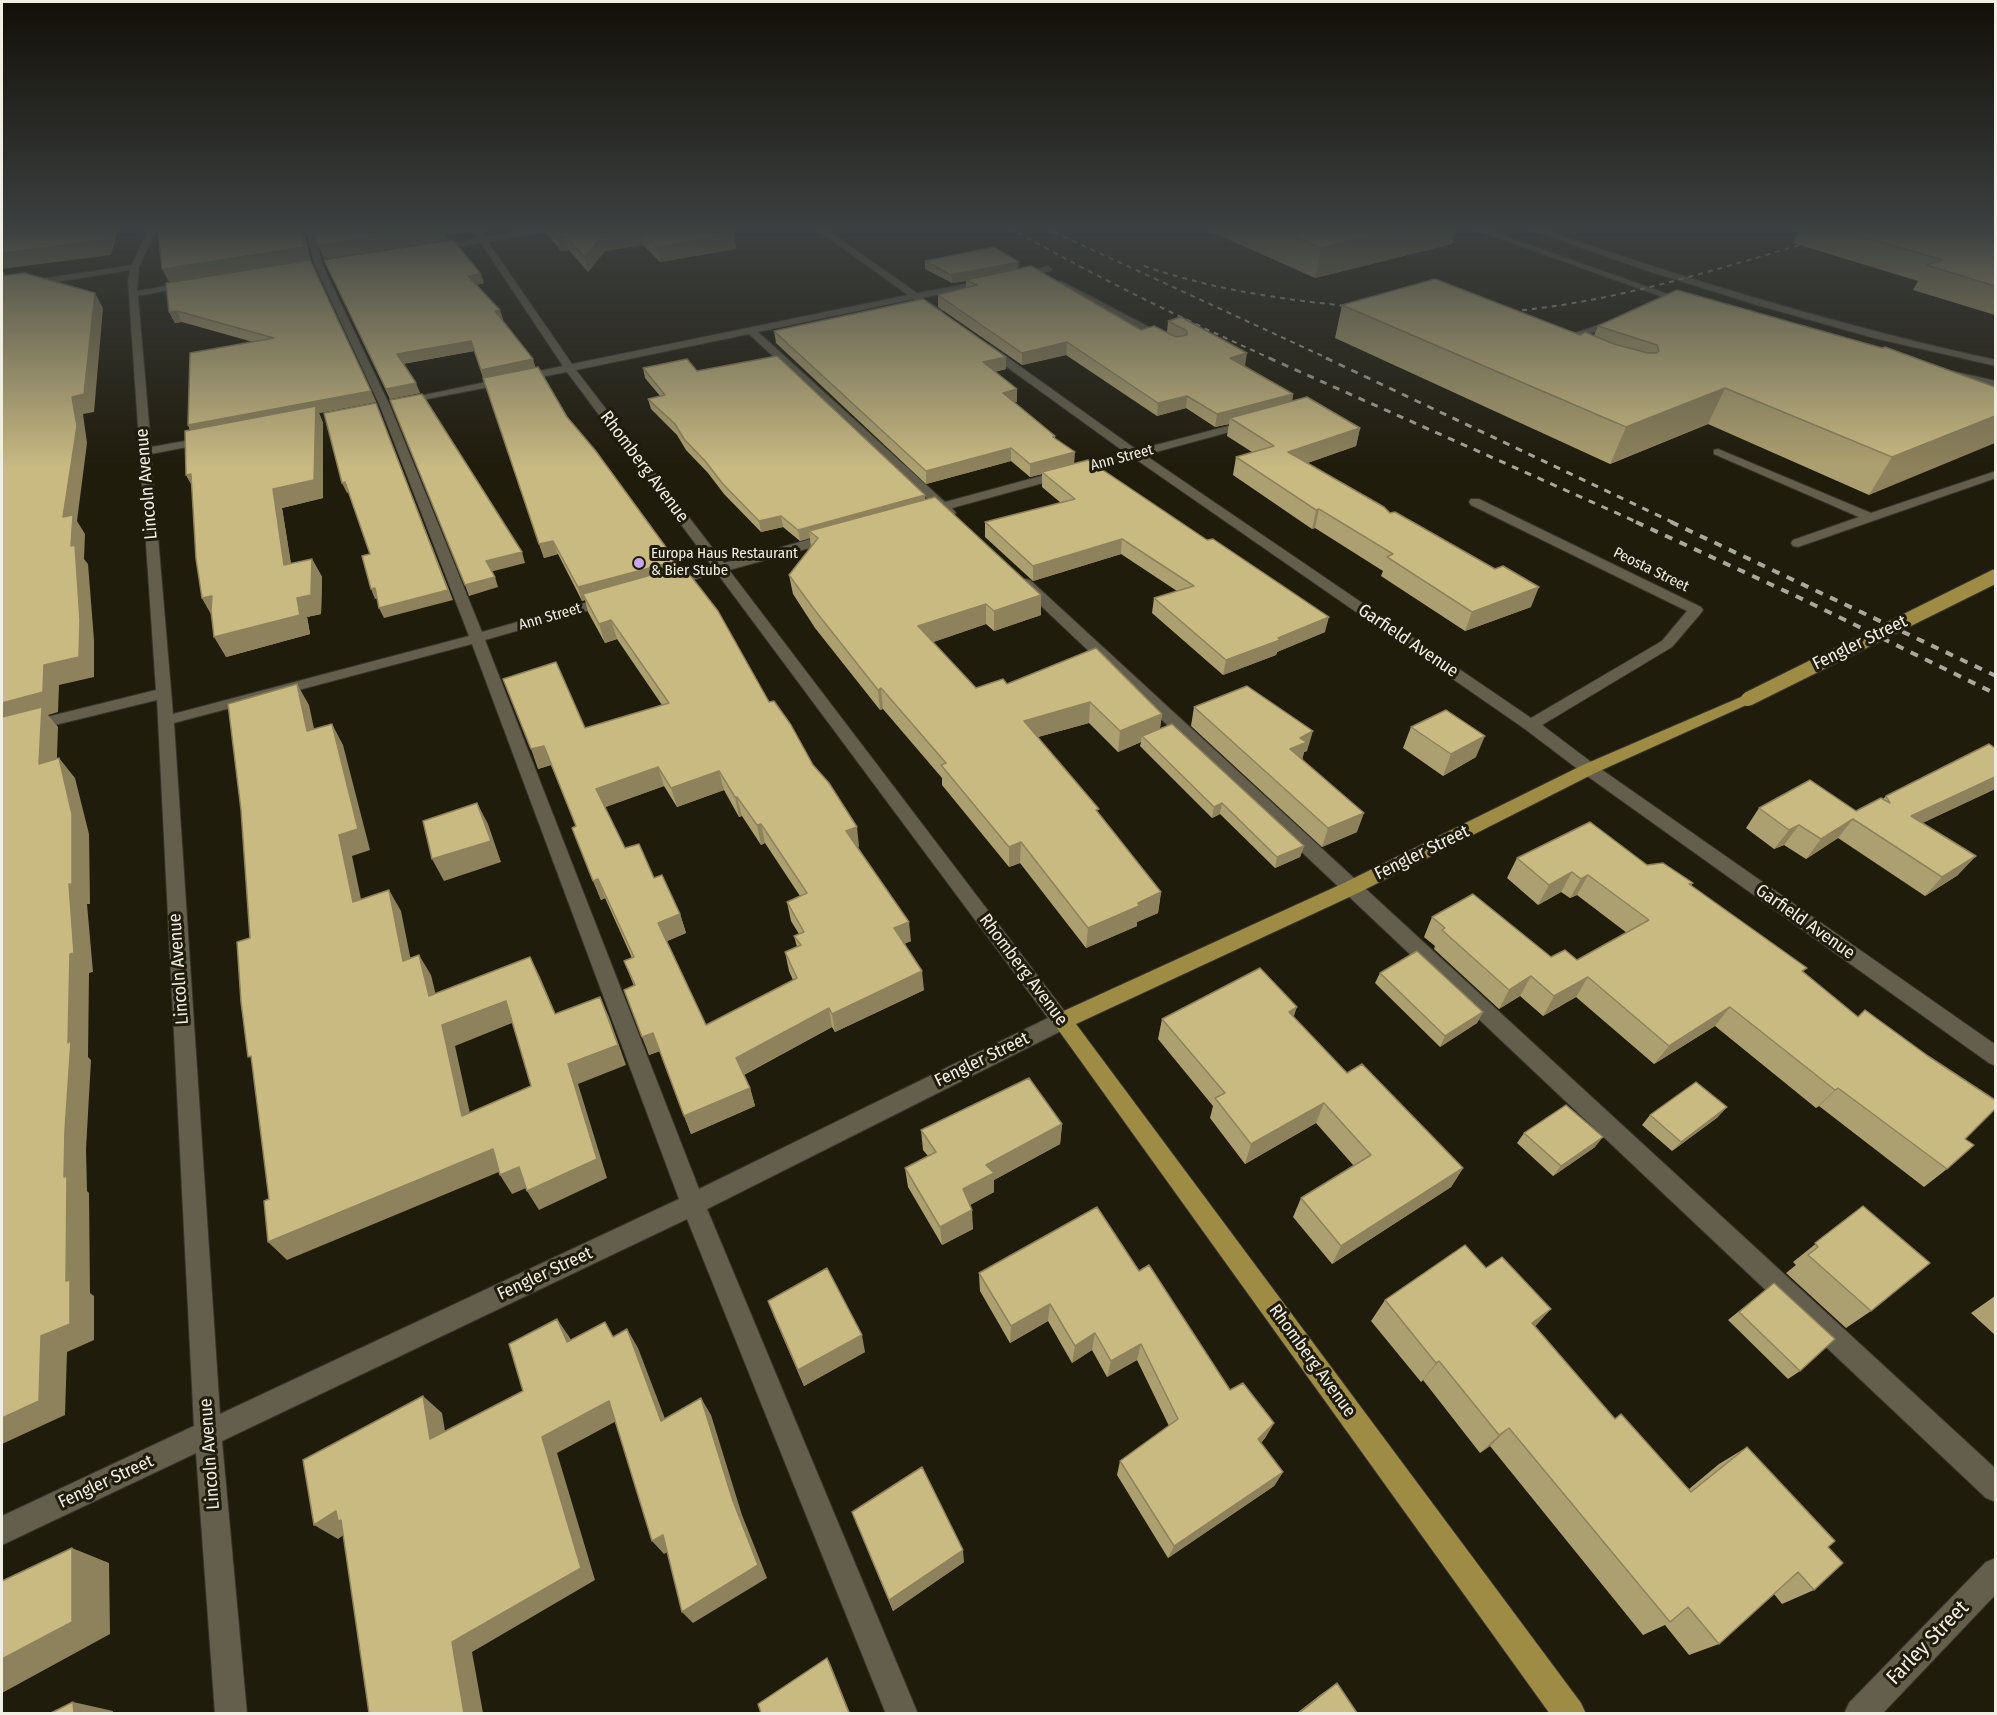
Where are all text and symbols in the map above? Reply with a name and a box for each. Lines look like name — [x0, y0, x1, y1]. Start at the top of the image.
street label: Rhomberg Avenue — [595, 407, 693, 527]
street label: Lincoln Avenue — [131, 428, 163, 540]
street label: Ann Street — [1089, 441, 1155, 475]
street label: Peosta Street — [1610, 544, 1692, 596]
place label: Europa Haus Restaurant & Bier Stube — [651, 545, 798, 580]
marker: Europa Haus Restaurant & Bier Stube — [632, 556, 646, 570]
street label: Ann Street — [517, 600, 583, 634]
street label: Garfield Avenue — [1354, 600, 1462, 682]
street label: Fengler Street — [1809, 611, 1911, 675]
street label: Fengler Street — [1371, 821, 1473, 885]
street label: Garfield Avenue — [1751, 880, 1859, 964]
street label: Rhomberg Avenue — [974, 910, 1072, 1030]
street label: Lincoln Avenue — [164, 913, 194, 1025]
street label: Fengler Street — [931, 1028, 1033, 1092]
street label: Fengler Street — [494, 1243, 596, 1305]
street label: Rhomberg Avenue — [1264, 1300, 1360, 1422]
street label: Lincoln Avenue — [195, 1398, 225, 1510]
street label: Fengler Street — [55, 1451, 157, 1513]
street label: Farley Street — [1882, 1596, 1974, 1690]

